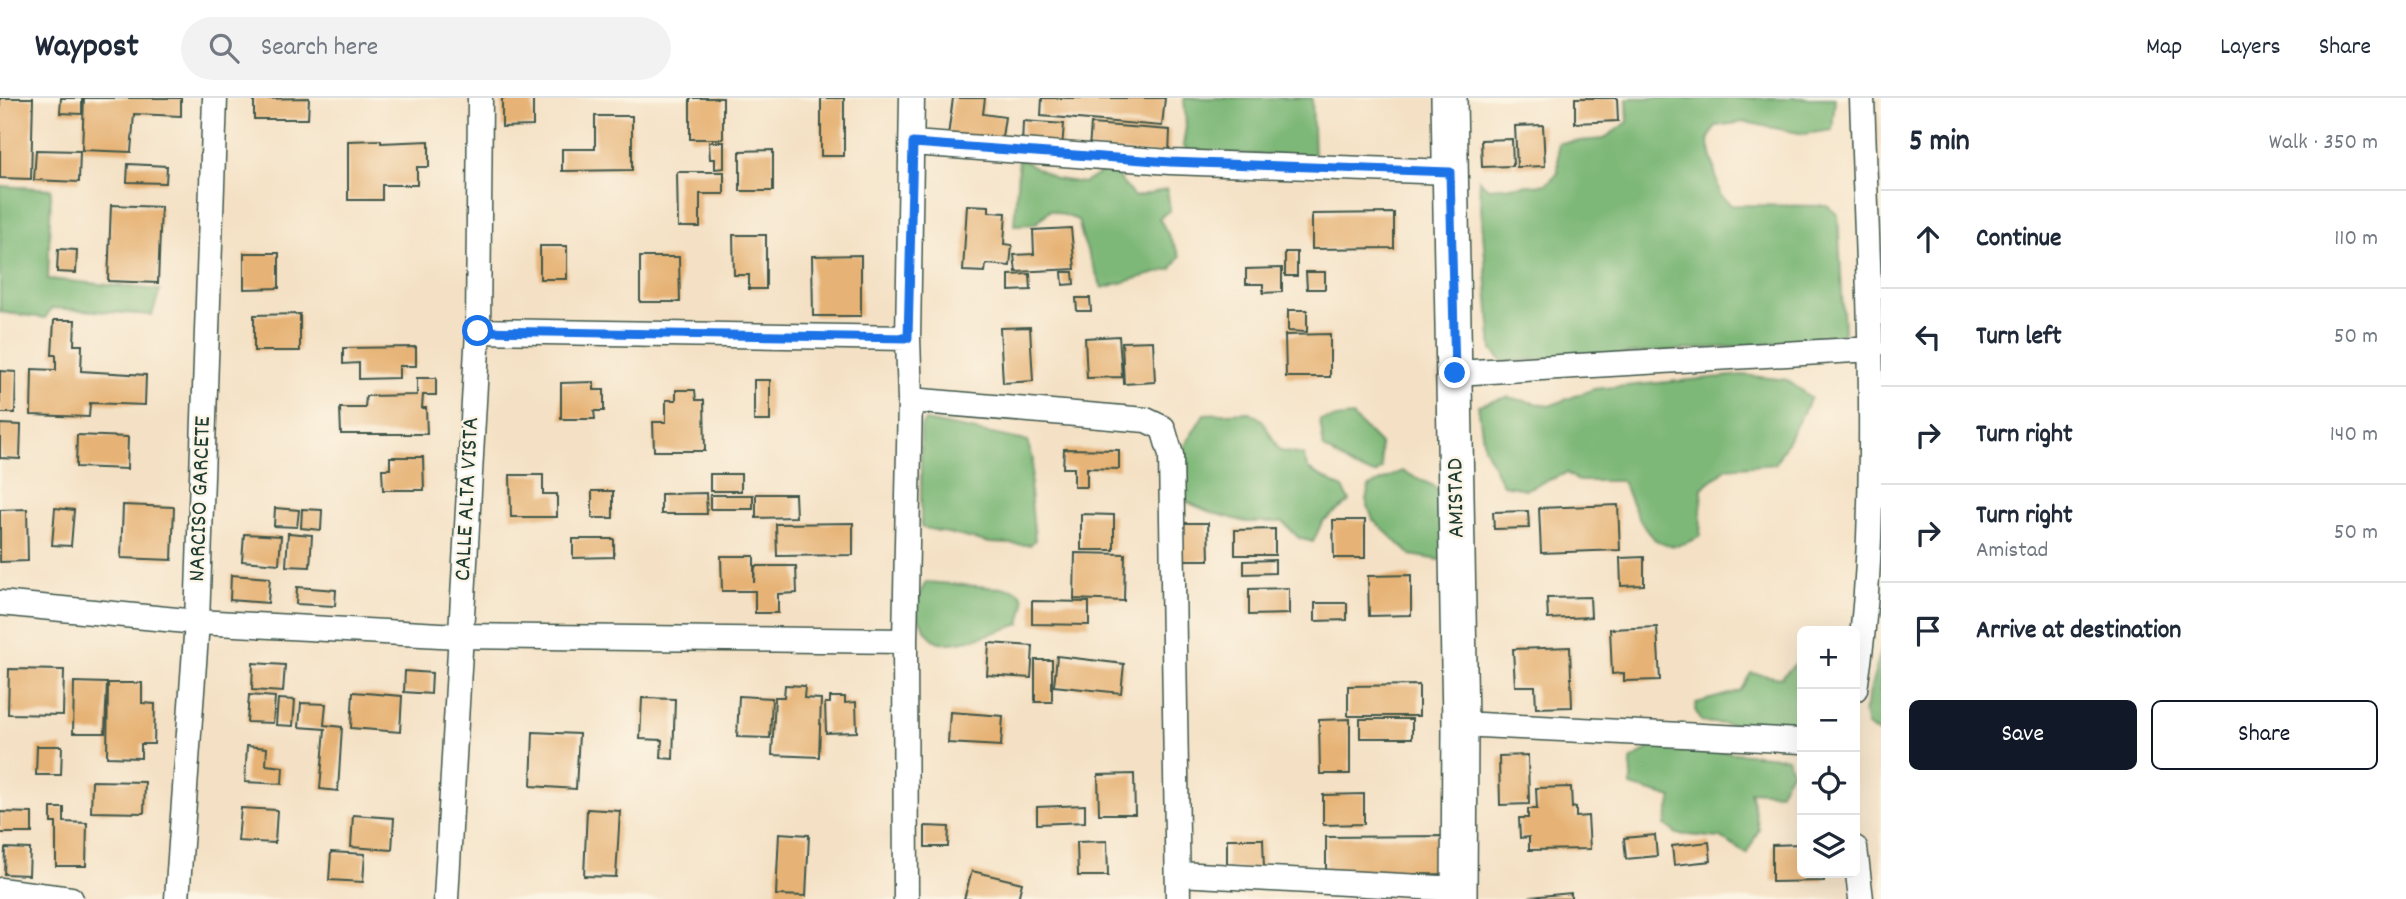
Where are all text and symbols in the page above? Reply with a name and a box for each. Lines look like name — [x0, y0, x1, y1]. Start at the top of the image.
search box — [181, 17, 671, 80]
text: Waypost — [35, 25, 139, 72]
icon: search — [205, 29, 243, 67]
text: Search here — [261, 30, 378, 67]
text: Map — [2146, 31, 2182, 65]
text: Layers — [2220, 31, 2281, 65]
text: Share — [2319, 31, 2371, 65]
text: 5 min — [1909, 122, 1970, 165]
text: Walk · 350 m — [2269, 127, 2378, 160]
icon: ahead — [1909, 220, 1947, 258]
text: Continue — [1976, 221, 2061, 258]
text: 110 m — [2334, 223, 2378, 256]
route start — [462, 315, 493, 346]
icon: left — [1909, 318, 1947, 356]
text: Turn left — [1976, 319, 2062, 356]
text: 50 m — [2334, 321, 2378, 354]
route end — [1439, 357, 1470, 388]
street label: NARCISO GARCETE — [181, 415, 221, 583]
street label: CALLE ALTA VISTA — [447, 416, 489, 582]
icon: right — [1909, 416, 1947, 454]
text: Turn right — [1976, 417, 2073, 454]
text: 140 m — [2330, 419, 2378, 452]
street label: AMISTAD — [1439, 458, 1475, 538]
text: Turn right — [1976, 498, 2073, 535]
icon: right — [1909, 514, 1947, 552]
text: 50 m — [2334, 517, 2378, 550]
text: Amistad — [1976, 535, 2048, 568]
icon: arrive — [1909, 612, 1947, 650]
text: Arrive at destination — [1976, 613, 2181, 650]
map controls — [1797, 626, 1860, 878]
button: + — [1797, 626, 1860, 689]
button: − — [1797, 689, 1860, 752]
button: Save — [1909, 700, 2137, 770]
button: Share — [2151, 700, 2378, 770]
button: locate — [1797, 752, 1860, 815]
button: layers — [1797, 815, 1860, 878]

